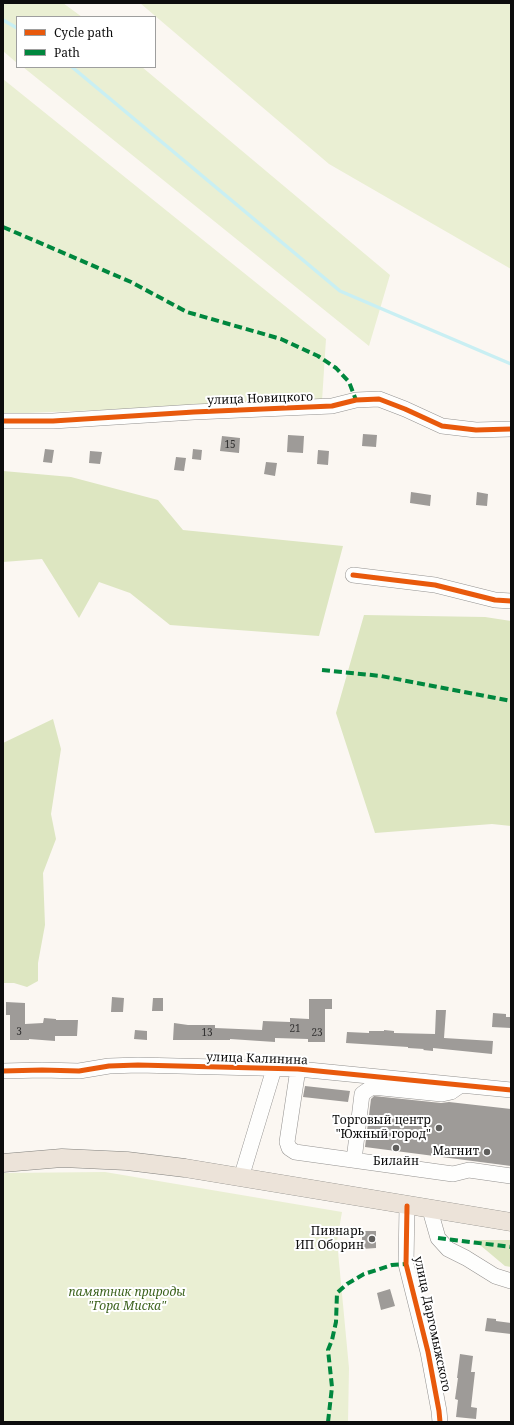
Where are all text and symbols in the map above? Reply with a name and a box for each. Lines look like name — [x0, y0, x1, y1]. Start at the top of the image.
legend — [16, 16, 156, 68]
text: Cycle path — [54, 24, 113, 41]
text: Path — [54, 44, 80, 61]
street label: улица Новицкого — [207, 390, 313, 408]
house number: 15 — [224, 439, 236, 451]
house number: 21 — [289, 1023, 301, 1035]
house number: 3 — [16, 1026, 22, 1038]
house number: 13 — [201, 1027, 213, 1039]
house number: 23 — [311, 1027, 323, 1039]
street label: улица Калинина — [206, 1050, 308, 1068]
place label: Торговый центр "Южный город" — [332, 1114, 431, 1142]
marker: Торговый центр "Южный город" — [434, 1123, 444, 1133]
marker: Билайн — [391, 1143, 401, 1153]
place label: Магнит — [433, 1145, 479, 1159]
marker: Магнит — [482, 1147, 492, 1157]
place label: Билайн — [373, 1155, 419, 1169]
place label: Пивнарь ИП Оборин — [295, 1225, 364, 1253]
marker: Пивнарь ИП Оборин — [367, 1234, 377, 1244]
street label: улица Даргомыжского — [411, 1255, 453, 1393]
park label: памятник природы "Гора Миска" — [68, 1286, 186, 1314]

